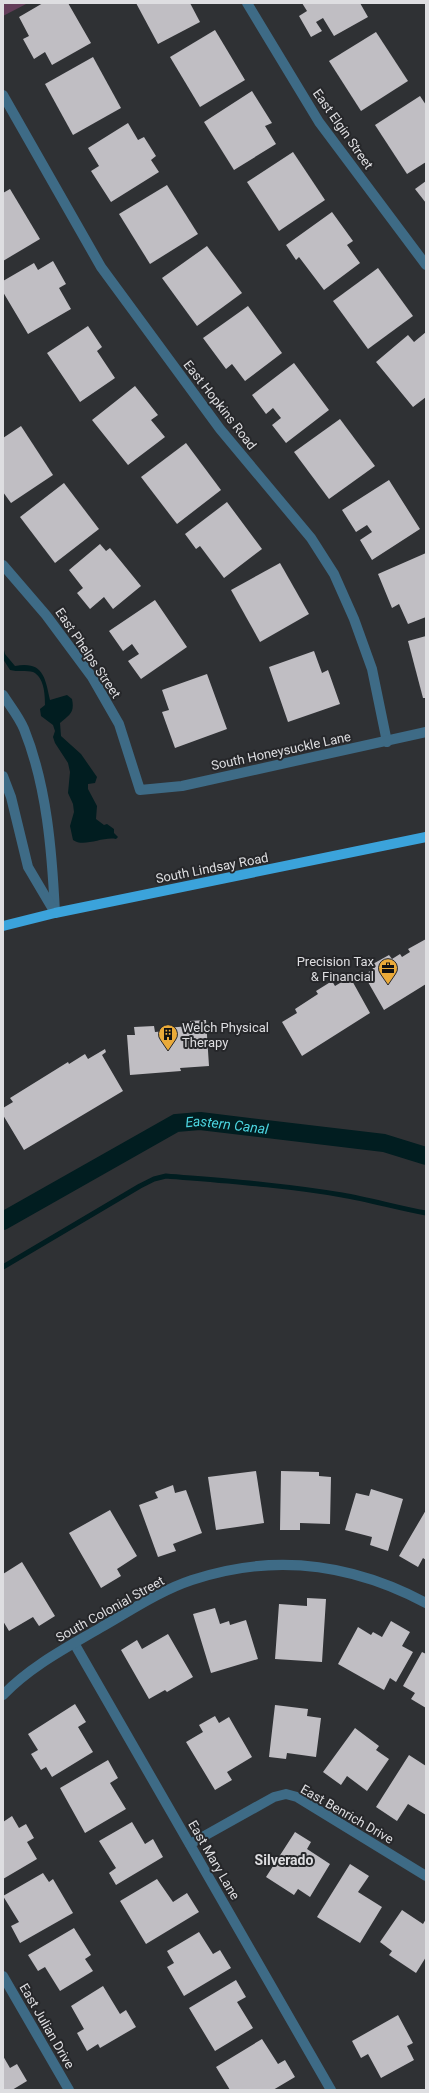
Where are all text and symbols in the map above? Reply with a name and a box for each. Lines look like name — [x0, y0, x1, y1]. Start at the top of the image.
street label: East Elgin Street — [310, 86, 376, 172]
street label: East Hopkins Road — [180, 357, 260, 453]
street label: East Phelps Street — [52, 605, 124, 701]
street label: South Honeysuckle Lane — [210, 729, 352, 773]
street label: South Lindsay Road — [154, 850, 270, 886]
place label: Precision Tax & Financial — [297, 954, 375, 984]
office icon: Precision Tax & Financial — [377, 957, 399, 985]
place label: Welch Physical Therapy — [182, 1020, 269, 1050]
building icon: Welch Physical Therapy — [157, 1023, 179, 1051]
water label: Eastern Canal — [185, 1113, 270, 1137]
street label: South Colonial Street — [53, 1573, 167, 1645]
street label: East Benrich Drive — [298, 1781, 396, 1847]
street label: East Mary Lane — [185, 1818, 243, 1902]
district label: Silverado — [255, 1852, 313, 1868]
street label: East Julian Drive — [17, 1981, 78, 2071]

